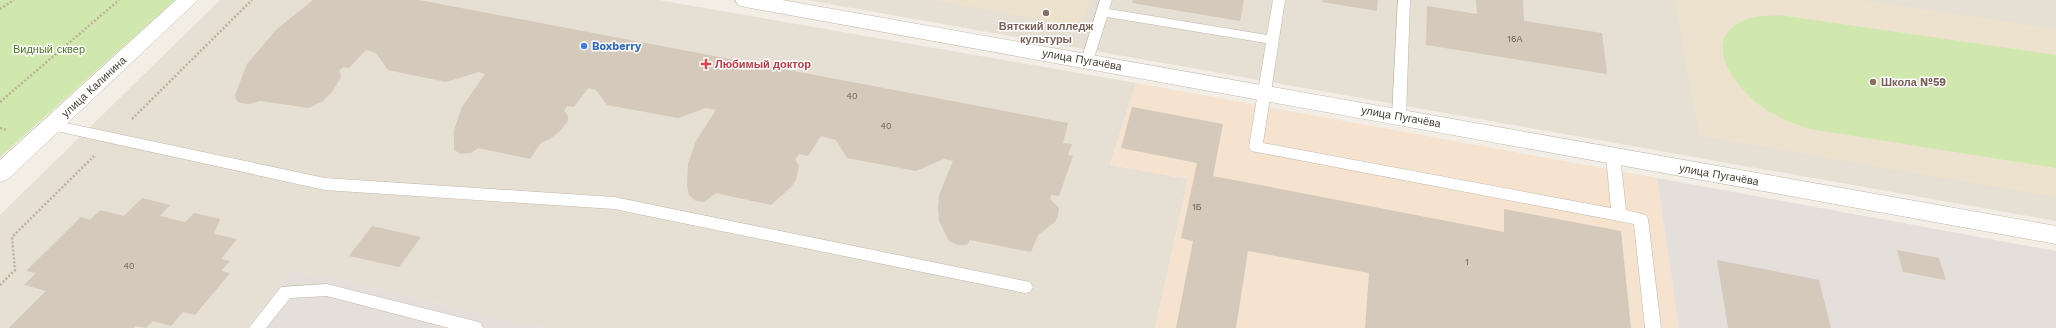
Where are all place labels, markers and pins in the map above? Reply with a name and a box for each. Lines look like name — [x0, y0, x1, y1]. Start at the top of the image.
marker: Вятский колледж культуры — [1041, 8, 1051, 18]
place label: Вятский колледж культуры — [999, 20, 1093, 46]
place label: Boxberry — [592, 40, 642, 53]
marker: Boxberry — [579, 41, 589, 51]
marker: Любимый доктор — [700, 58, 712, 70]
place label: Любимый доктор — [715, 58, 811, 71]
place label: Школа №59 — [1881, 76, 1946, 89]
marker: Школа №59 — [1868, 77, 1878, 87]

